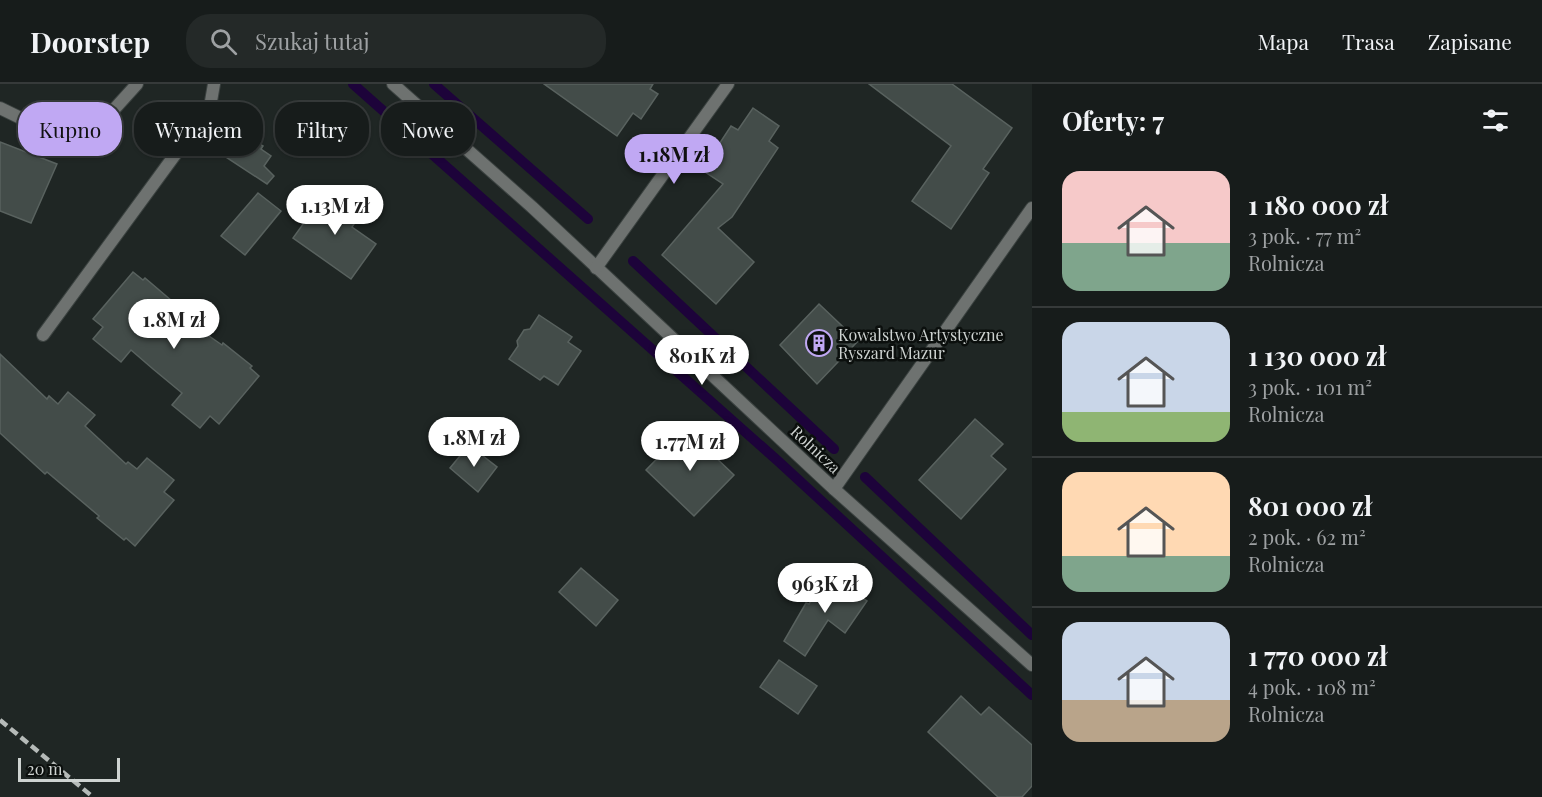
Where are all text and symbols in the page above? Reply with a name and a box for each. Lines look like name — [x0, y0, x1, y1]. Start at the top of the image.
search box — [186, 14, 606, 68]
text: Doorstep — [30, 23, 150, 60]
icon: search — [207, 25, 240, 58]
text: Szukaj tutaj — [255, 26, 369, 56]
text: Mapa — [1258, 27, 1309, 55]
text: Trasa — [1342, 27, 1395, 55]
text: Zapisane — [1428, 27, 1512, 55]
chip: Kupno — [18, 102, 122, 156]
chip: Wynajem — [134, 102, 263, 156]
chip: Filtry — [275, 102, 369, 156]
chip: Nowe — [381, 102, 475, 156]
text: Oferty: 7 — [1062, 103, 1164, 138]
icon: filters — [1479, 104, 1512, 137]
pin: 1.18M zł — [612, 134, 736, 185]
text: 1.18M zł — [639, 140, 709, 167]
pin: 1.13M zł — [273, 185, 397, 236]
text: 1 180 000 zł — [1248, 187, 1388, 222]
text: 1.13M zł — [300, 191, 370, 218]
icon: home — [1110, 195, 1182, 267]
text: 3 pok. · 77 m² — [1248, 222, 1361, 249]
text: Rolnicza — [1248, 249, 1324, 276]
pin: 1.8M zł — [119, 299, 229, 350]
text: 1.8M zł — [142, 305, 206, 332]
place label: Kowalstwo Artystyczne Ryszard Mazur — [838, 324, 1004, 363]
building icon: Kowalstwo Artystyczne Ryszard Mazur — [804, 328, 834, 358]
pin: 801K zł — [647, 335, 757, 386]
text: 1 130 000 zł — [1248, 338, 1386, 373]
text: 801K zł — [669, 341, 735, 368]
icon: home — [1110, 346, 1182, 418]
text: 3 pok. · 101 m² — [1248, 373, 1372, 400]
text: Rolnicza — [1248, 400, 1324, 427]
pin: 1.8M zł — [419, 417, 529, 468]
street label: Rolnicza — [786, 420, 846, 478]
pin: 1.77M zł — [628, 421, 752, 472]
text: 1.8M zł — [442, 423, 506, 450]
text: 1.77M zł — [655, 427, 725, 454]
text: 801 000 zł — [1248, 488, 1372, 523]
icon: home — [1110, 496, 1182, 568]
text: 2 pok. · 62 m² — [1248, 523, 1366, 550]
text: Rolnicza — [1248, 550, 1324, 577]
pin: 963K zł — [770, 563, 880, 614]
text: 963K zł — [792, 569, 858, 596]
text: 1 770 000 zł — [1248, 638, 1387, 673]
icon: home — [1110, 646, 1182, 718]
text: 4 pok. · 108 m² — [1248, 673, 1376, 700]
text: Rolnicza — [1248, 700, 1324, 727]
scale bar — [18, 755, 120, 782]
text: 20 m — [27, 758, 62, 779]

